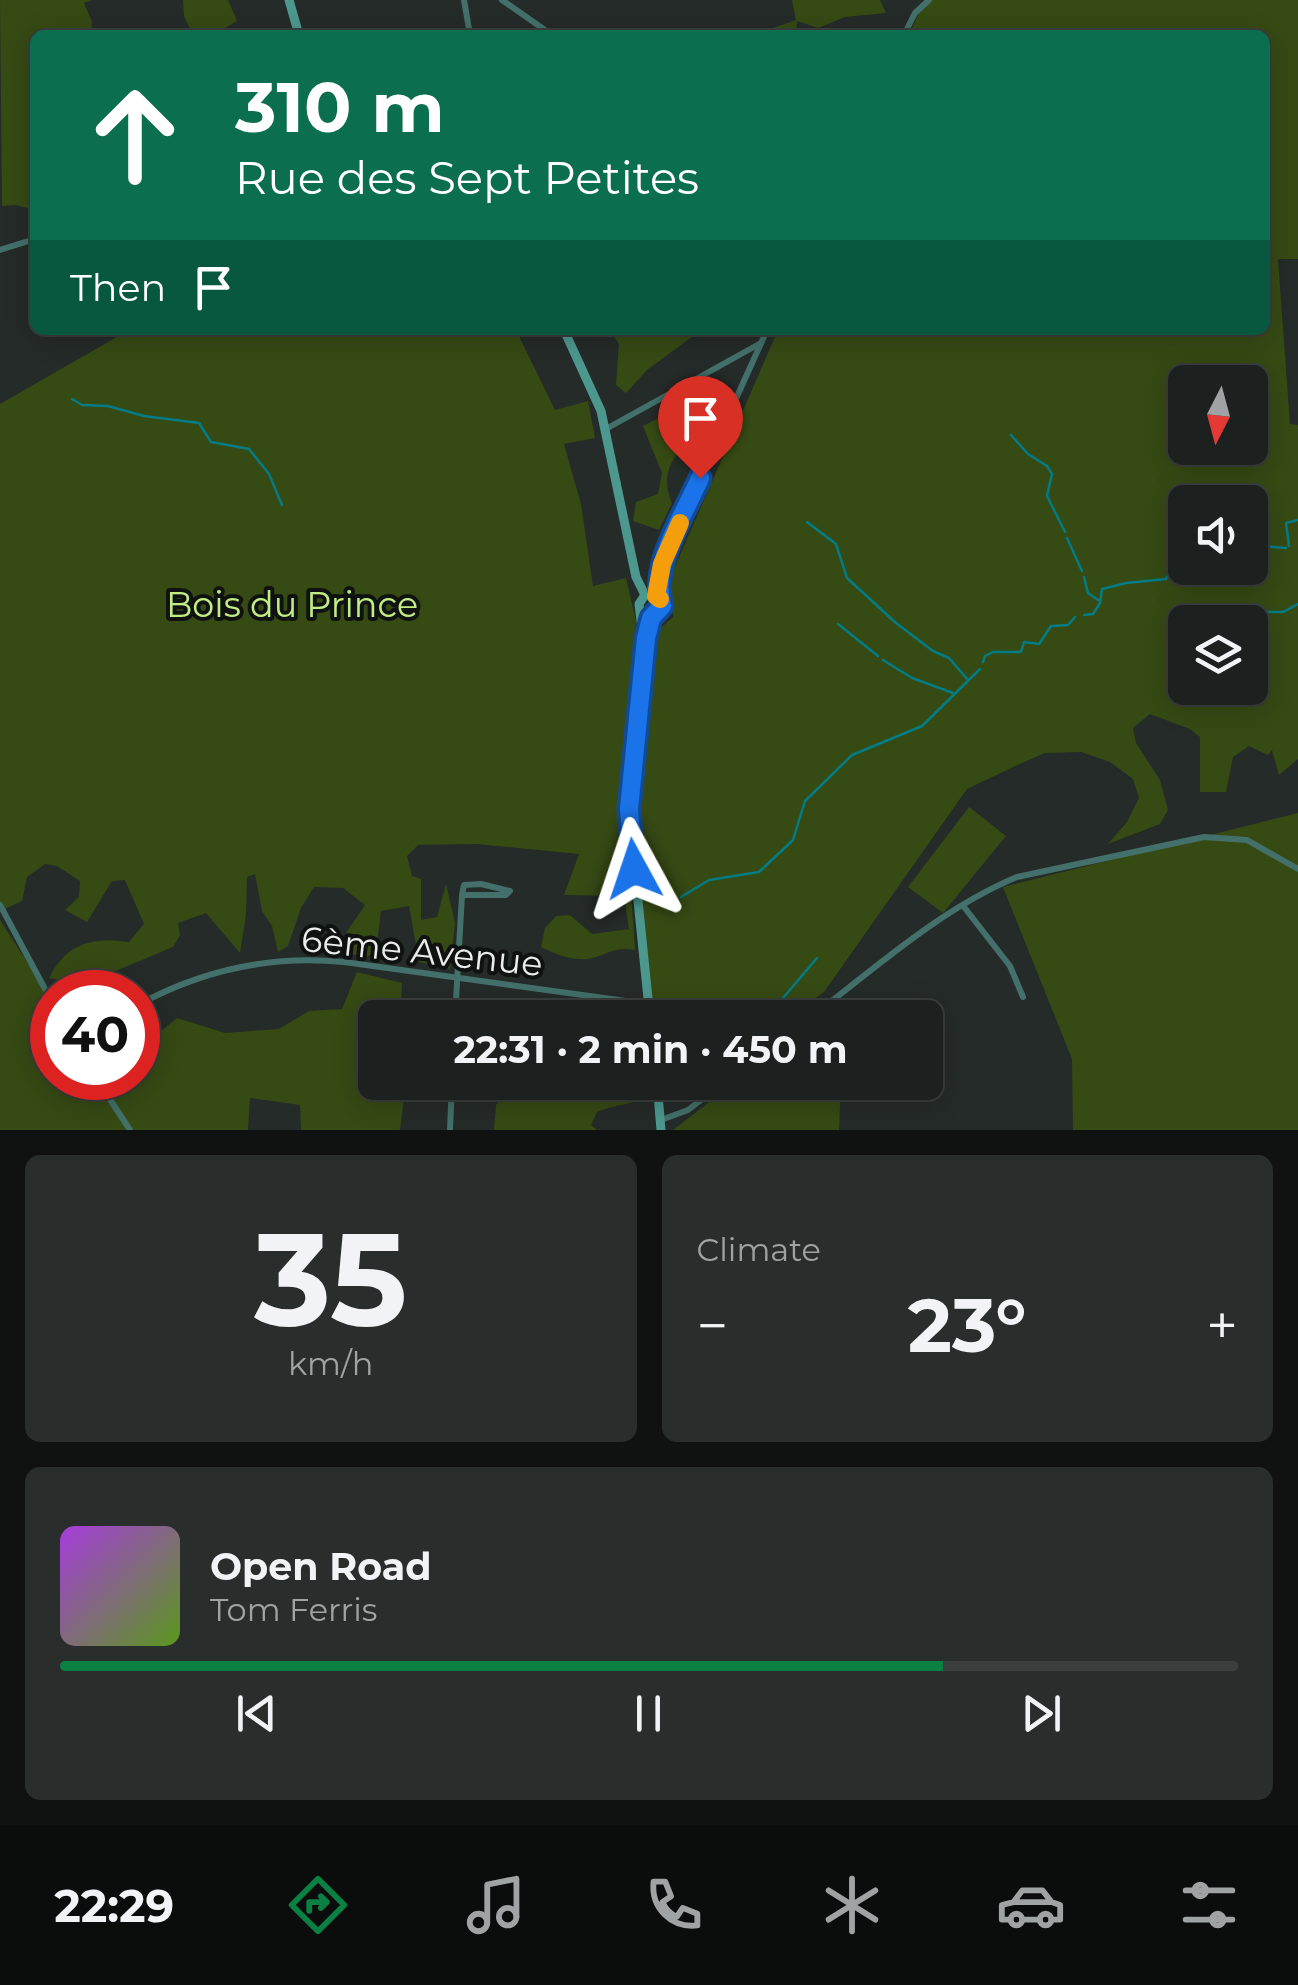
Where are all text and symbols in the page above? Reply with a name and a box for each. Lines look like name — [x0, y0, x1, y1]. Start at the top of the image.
text: 310 m — [235, 64, 445, 150]
icon: ahead — [70, 70, 200, 200]
text: Rue des Sept Petites — [235, 150, 699, 205]
icon: arrive — [186, 260, 241, 315]
text: Then — [70, 264, 166, 311]
north arrow — [1168, 365, 1268, 465]
map controls — [1168, 365, 1268, 705]
pin — [658, 376, 743, 479]
icon: arrive — [673, 391, 728, 446]
button: sound — [1168, 485, 1268, 585]
park label: Bois du Prince — [166, 583, 418, 626]
button: layers — [1168, 605, 1268, 705]
position arrow — [582, 817, 686, 921]
street label: 6ème Avenue — [299, 917, 545, 985]
speed limit sign: 40 — [30, 970, 160, 1100]
text: 22:31 · 2 min · 450 m — [453, 1026, 848, 1073]
text: 35 — [254, 1199, 407, 1358]
text: Climate — [697, 1230, 821, 1269]
text: 23° — [908, 1279, 1027, 1371]
text: − — [697, 1292, 728, 1359]
text: + — [1206, 1292, 1238, 1359]
text: km/h — [288, 1344, 373, 1383]
text: Open Road — [210, 1543, 432, 1590]
text: Tom Ferris — [210, 1590, 377, 1629]
icon: previous — [229, 1686, 284, 1741]
icon: pause — [621, 1686, 676, 1741]
icon: next — [1014, 1686, 1069, 1741]
icon: directions — [283, 1870, 353, 1940]
icon: music — [461, 1870, 531, 1940]
icon: phone — [639, 1870, 709, 1940]
icon: climate — [817, 1870, 887, 1940]
icon: car — [996, 1870, 1066, 1940]
icon: filters — [1174, 1870, 1244, 1940]
text: 22:29 — [54, 1878, 174, 1933]

